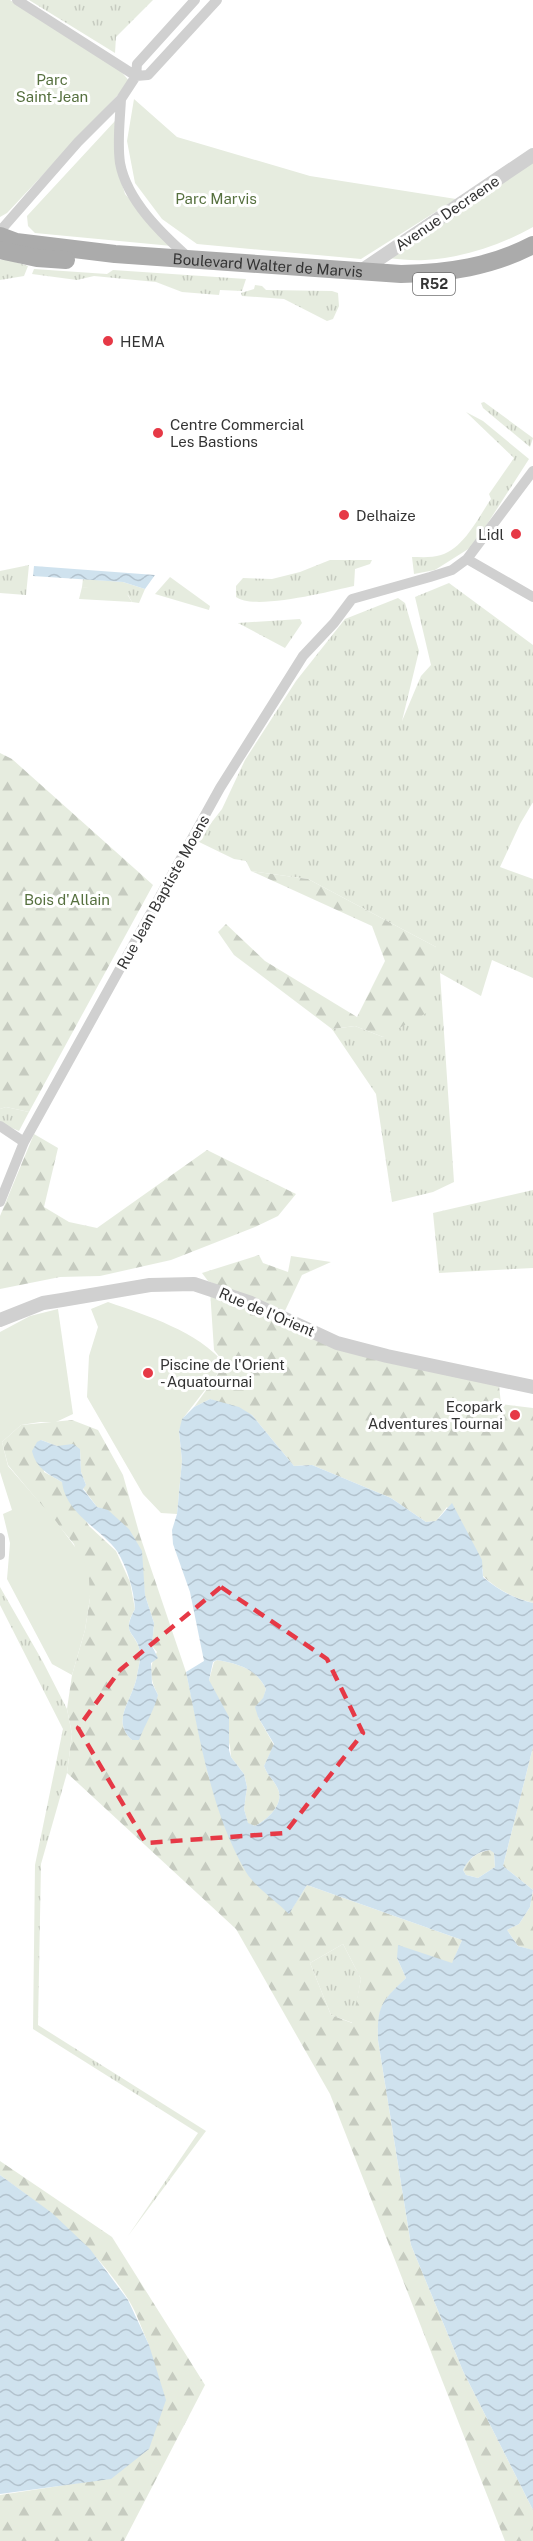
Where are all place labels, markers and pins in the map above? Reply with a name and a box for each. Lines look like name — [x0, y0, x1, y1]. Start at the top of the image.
place label: HEMA — [120, 333, 165, 350]
marker: HEMA — [101, 334, 115, 348]
place label: Centre Commercial Les Bastions — [170, 416, 304, 450]
marker: Centre Commercial Les Bastions — [151, 426, 165, 440]
place label: Delhaize — [356, 507, 416, 524]
marker: Delhaize — [337, 508, 351, 522]
place label: Lidl — [478, 526, 504, 543]
marker: Lidl — [509, 527, 523, 541]
place label: Piscine de l'Orient - Aquatournai — [160, 1356, 285, 1390]
marker: Piscine de l'Orient - Aquatournai — [141, 1366, 155, 1380]
place label: Ecopark Adventures Tournai — [368, 1398, 503, 1432]
marker: Ecopark Adventures Tournai — [508, 1408, 522, 1422]

